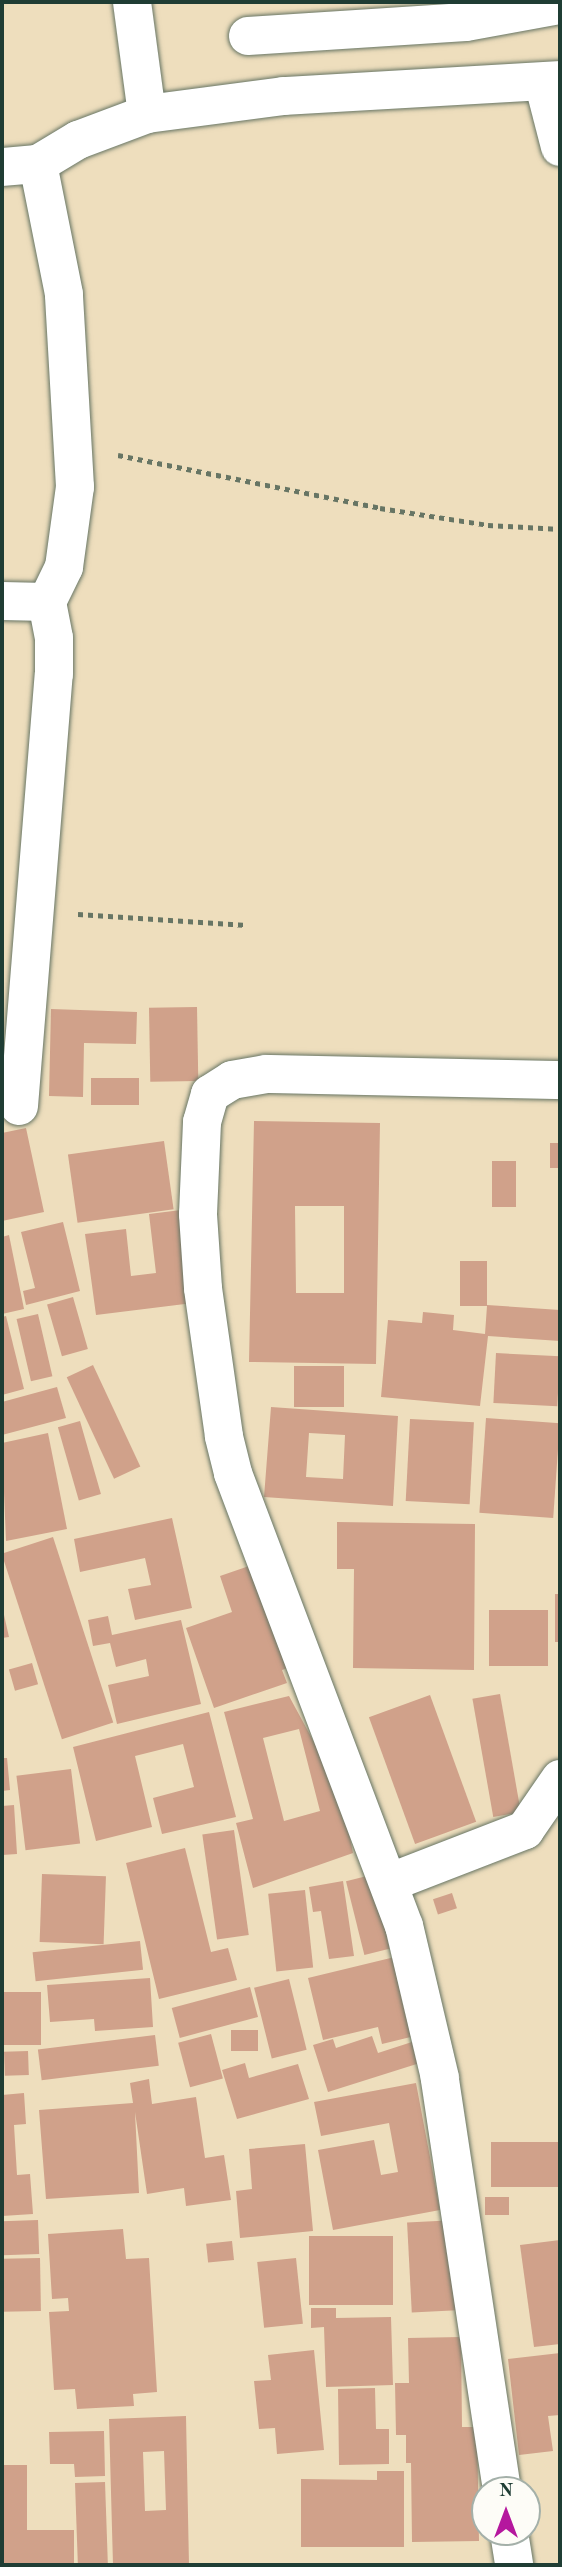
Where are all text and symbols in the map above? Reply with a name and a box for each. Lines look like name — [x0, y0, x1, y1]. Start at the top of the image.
north arrow — [471, 2476, 541, 2546]
text: N — [499, 2482, 513, 2501]

